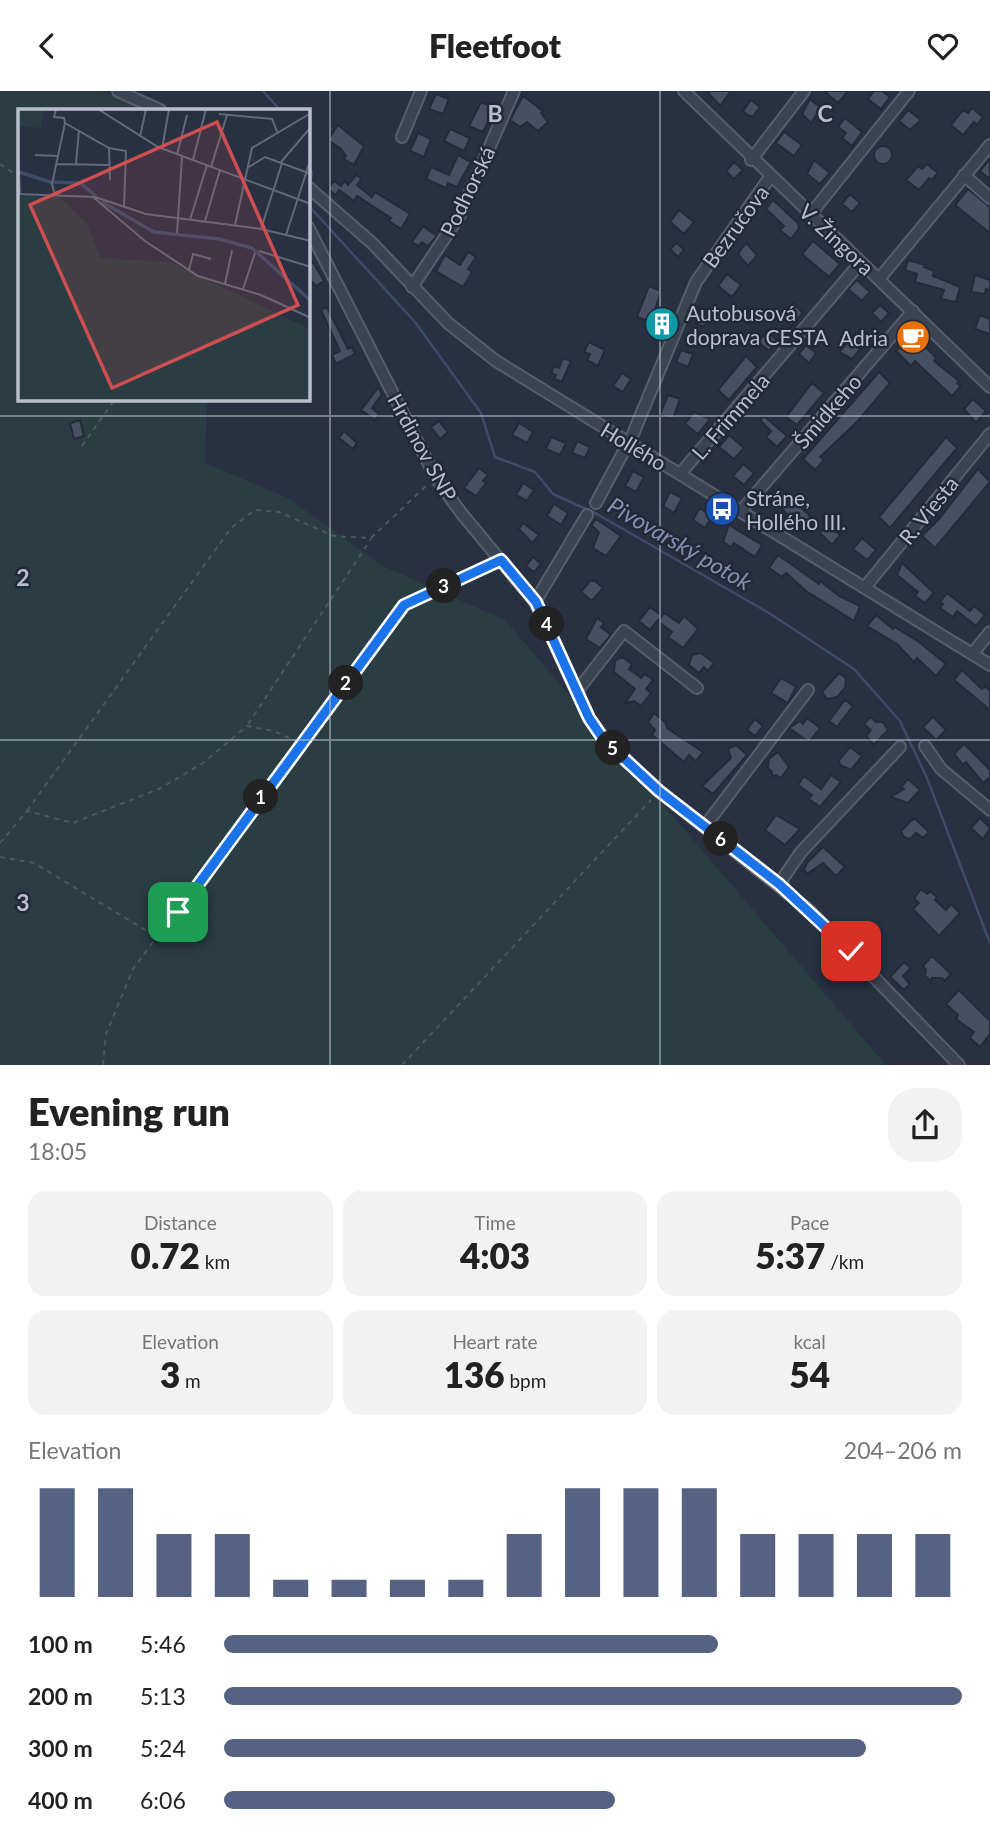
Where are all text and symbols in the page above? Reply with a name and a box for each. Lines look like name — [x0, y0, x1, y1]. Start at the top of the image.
text: Fleetfoot — [429, 26, 561, 65]
icon: back — [28, 27, 66, 65]
icon: heart — [924, 27, 962, 65]
text: B — [487, 99, 503, 127]
text: C — [817, 99, 833, 127]
inset map — [18, 109, 310, 401]
street label: Podhorská — [434, 142, 500, 240]
street label: Bezručova — [697, 180, 773, 272]
street label: V. Žingora — [794, 198, 880, 280]
place label: Autobusová doprava CESTA — [686, 300, 829, 349]
building icon: Autobusová doprava CESTA — [643, 305, 681, 343]
cafe icon: Adria — [894, 318, 932, 356]
place label: Adria — [839, 325, 888, 350]
street label: L. Frimmela — [686, 368, 774, 464]
street label: Šmidkeho — [788, 369, 866, 453]
street label: Hrdinov SNP — [383, 389, 463, 505]
street label: Hollého — [597, 417, 671, 475]
street label: R. Viesta — [893, 471, 963, 549]
place label: Stráne, Hollého III. — [746, 485, 846, 534]
bus stop icon: Stráne, Hollého III. — [703, 490, 741, 528]
water label: Pivovarský potok — [603, 491, 758, 596]
text: 2 — [16, 563, 30, 591]
pin: 3 — [426, 568, 462, 603]
text: 3 — [438, 574, 449, 597]
pin: 4 — [530, 607, 564, 641]
text: 4 — [541, 612, 552, 635]
pin: 2 — [328, 665, 364, 701]
text: 2 — [340, 671, 351, 694]
pin: 5 — [596, 731, 630, 765]
text: 5 — [607, 736, 618, 759]
pin: 1 — [244, 779, 278, 815]
text: 1 — [255, 785, 266, 808]
pin: 6 — [704, 821, 738, 857]
text: 6 — [715, 827, 726, 850]
pin — [148, 882, 208, 942]
text: 3 — [16, 888, 30, 916]
icon: arrive — [159, 893, 197, 931]
pin — [821, 921, 881, 981]
icon: check — [832, 932, 870, 970]
text: Evening run — [28, 1088, 230, 1134]
button: share — [888, 1088, 962, 1162]
text: 18:05 — [28, 1137, 87, 1165]
text: Distance — [144, 1211, 217, 1234]
text: Time — [474, 1211, 516, 1234]
text: Pace — [790, 1211, 829, 1234]
text: 0.72 — [131, 1234, 200, 1276]
text: 4:03 — [460, 1234, 530, 1276]
text: 5:37 — [755, 1234, 825, 1276]
text: km — [200, 1250, 230, 1273]
text: /km — [825, 1250, 864, 1273]
text: Elevation — [142, 1330, 219, 1353]
text: Heart rate — [452, 1330, 538, 1353]
text: kcal — [794, 1330, 826, 1353]
text: 3 — [160, 1353, 180, 1395]
text: 136 — [444, 1353, 505, 1395]
text: 54 — [789, 1353, 830, 1395]
text: m — [180, 1369, 201, 1392]
text: bpm — [505, 1369, 546, 1392]
text: Elevation — [28, 1436, 121, 1464]
text: 204–206 m — [844, 1436, 962, 1464]
text: 100 m — [28, 1630, 93, 1658]
text: 5:46 — [140, 1630, 186, 1658]
text: 200 m — [28, 1682, 93, 1710]
text: 5:13 — [140, 1682, 186, 1710]
text: 300 m — [28, 1734, 93, 1762]
text: 5:24 — [140, 1734, 186, 1762]
text: 400 m — [28, 1786, 93, 1814]
text: 6:06 — [140, 1786, 186, 1814]

